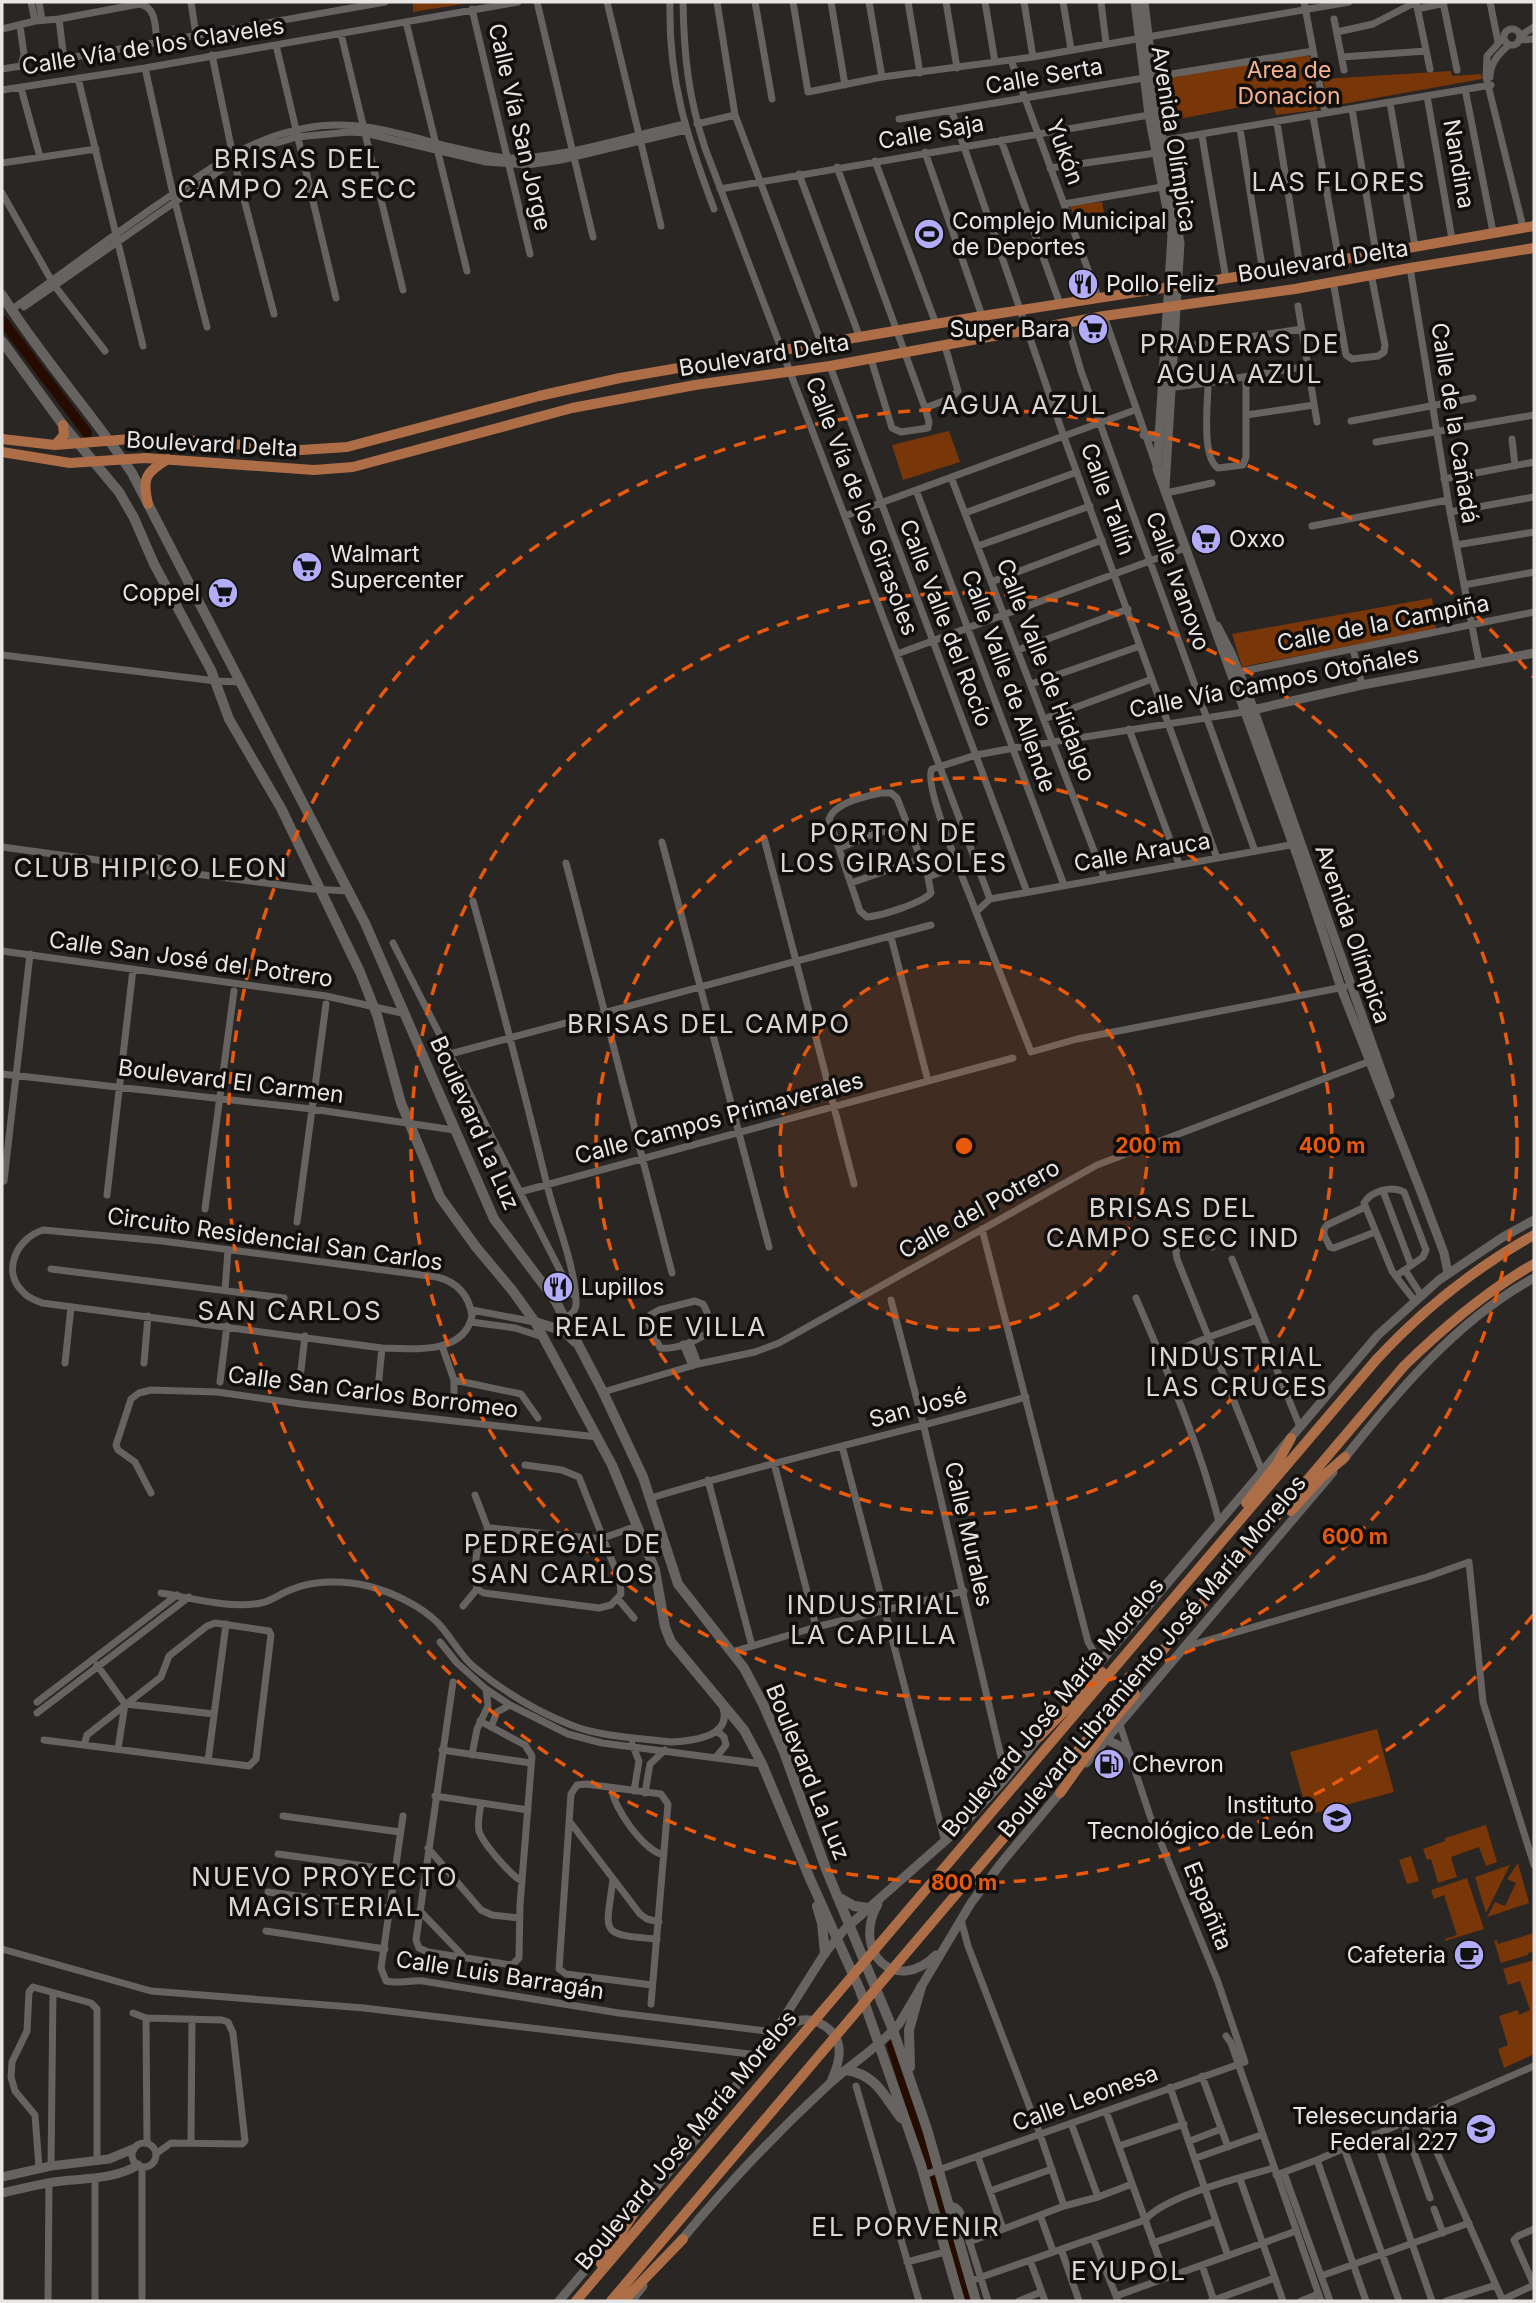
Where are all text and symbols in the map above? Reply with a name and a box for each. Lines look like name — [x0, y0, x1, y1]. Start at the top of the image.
street label: Calle Vía de los Claveles — [20, 11, 286, 81]
street label: Calle Vía San Jorge — [483, 21, 557, 233]
street label: Avenida Olímpica — [1145, 44, 1203, 234]
street label: Calle Serta — [983, 52, 1105, 100]
park label: Area de Donacion — [1238, 56, 1340, 110]
street label: Calle Saja — [876, 109, 986, 155]
street label: Yukón — [1040, 115, 1090, 189]
street label: Nandina — [1437, 117, 1481, 211]
district label: BRISAS DEL CAMPO 2A SECC — [177, 143, 419, 204]
district label: LAS FLORES — [1252, 166, 1426, 197]
place label: Complejo Municipal de Deportes — [952, 207, 1167, 261]
sports icon: Complejo Municipal de Deportes — [912, 217, 946, 251]
street label: Boulevard Delta — [1236, 234, 1410, 288]
restaurant icon: Pollo Feliz — [1066, 267, 1100, 301]
place label: Pollo Feliz — [1106, 270, 1216, 298]
supermarket icon: Super Bara — [1076, 312, 1110, 346]
place label: Super Bara — [949, 315, 1070, 343]
street label: Calle de la Cañadá — [1425, 321, 1485, 525]
street label: Boulevard Delta — [677, 328, 851, 382]
district label: PRADERAS DE AGUA AZUL — [1140, 328, 1340, 389]
street label: Calle Vía de los Girasoles — [800, 373, 924, 639]
district label: AGUA AZUL — [941, 389, 1107, 420]
street label: Boulevard Delta — [125, 426, 299, 462]
street label: Calle Tallín — [1075, 439, 1141, 559]
street label: Calle Ivanovo — [1140, 508, 1216, 654]
street label: Calle Valle del Rocío — [894, 515, 998, 731]
supermarket icon: Oxxo — [1189, 522, 1223, 556]
place label: Oxxo — [1229, 525, 1285, 553]
place label: Walmart Supercenter — [330, 540, 464, 594]
supermarket icon: Walmart Supercenter — [290, 550, 324, 584]
street label: Calle Valle de Hidalgo — [991, 555, 1101, 785]
street label: Calle Valle de Allende — [956, 566, 1062, 796]
supermarket icon: Coppel — [206, 576, 240, 610]
place label: Coppel — [122, 579, 200, 607]
street label: Calle de la Campiña — [1274, 589, 1492, 657]
street label: Calle Vía Campos Otoñales — [1127, 640, 1421, 724]
district label: PORTON DE LOS GIRASOLES — [780, 817, 1008, 878]
street label: Calle Arauca — [1072, 826, 1212, 878]
street label: Avenida Olímpica — [1309, 841, 1397, 1027]
district label: CLUB HIPICO LEON — [13, 852, 289, 883]
street label: Calle San José del Potrero — [47, 925, 335, 993]
district label: BRISAS DEL CAMPO — [567, 1008, 851, 1039]
street label: Boulevard La Luz — [424, 1032, 526, 1214]
street label: Boulevard El Carmen — [117, 1053, 345, 1109]
street label: Calle Campos Primaverales — [572, 1066, 866, 1170]
text: 200 m — [1115, 1133, 1181, 1158]
text: 400 m — [1299, 1133, 1365, 1158]
centre of rings — [952, 1134, 976, 1158]
street label: Calle del Potrero — [894, 1153, 1064, 1265]
district label: BRISAS DEL CAMPO SECC IND — [1046, 1192, 1300, 1253]
street label: Circuito Residencial San Carlos — [105, 1202, 445, 1276]
restaurant icon: Lupillos — [541, 1270, 575, 1304]
place label: Lupillos — [581, 1273, 664, 1301]
district label: SAN CARLOS — [197, 1295, 383, 1326]
district label: REAL DE VILLA — [555, 1311, 767, 1342]
district label: INDUSTRIAL LAS CRUCES — [1145, 1341, 1329, 1402]
street label: Calle San Carlos Borromeo — [226, 1360, 520, 1424]
street label: San José — [866, 1381, 970, 1433]
street label: Calle Murales — [939, 1459, 999, 1609]
street label: Boulevard Libramiento José María Morelos — [992, 1469, 1312, 1843]
text: 600 m — [1322, 1524, 1388, 1549]
district label: PEDREGAL DE SAN CARLOS — [464, 1528, 662, 1589]
street label: Boulevard José María Morelos — [936, 1572, 1170, 1842]
district label: INDUSTRIAL LA CAPILLA — [787, 1589, 961, 1650]
street label: Boulevard La Luz — [760, 1680, 856, 1864]
fuel station icon: Chevron — [1092, 1747, 1126, 1781]
place label: Chevron — [1132, 1750, 1224, 1778]
place label: Instituto Tecnológico de León — [1087, 1791, 1314, 1845]
school or university icon: Instituto Tecnológico de León — [1320, 1801, 1354, 1835]
street label: Españita — [1178, 1858, 1238, 1954]
district label: NUEVO PROYECTO MAGISTERIAL — [191, 1861, 459, 1922]
text: 800 m — [931, 1870, 997, 1895]
cafe icon: Cafeteria — [1452, 1938, 1486, 1972]
place label: Cafeteria — [1347, 1941, 1446, 1969]
street label: Calle Luis Barragán — [394, 1945, 606, 2005]
street label: Boulevard José María Morelos — [569, 2005, 803, 2275]
street label: Calle Leonesa — [1008, 2059, 1162, 2137]
place label: Telesecundaria Federal 227 — [1292, 2102, 1458, 2156]
school or university icon: Telesecundaria Federal 227 — [1464, 2112, 1498, 2146]
district label: EL PORVENIR — [811, 2211, 1001, 2242]
district label: EYUPOL — [1071, 2255, 1187, 2286]

